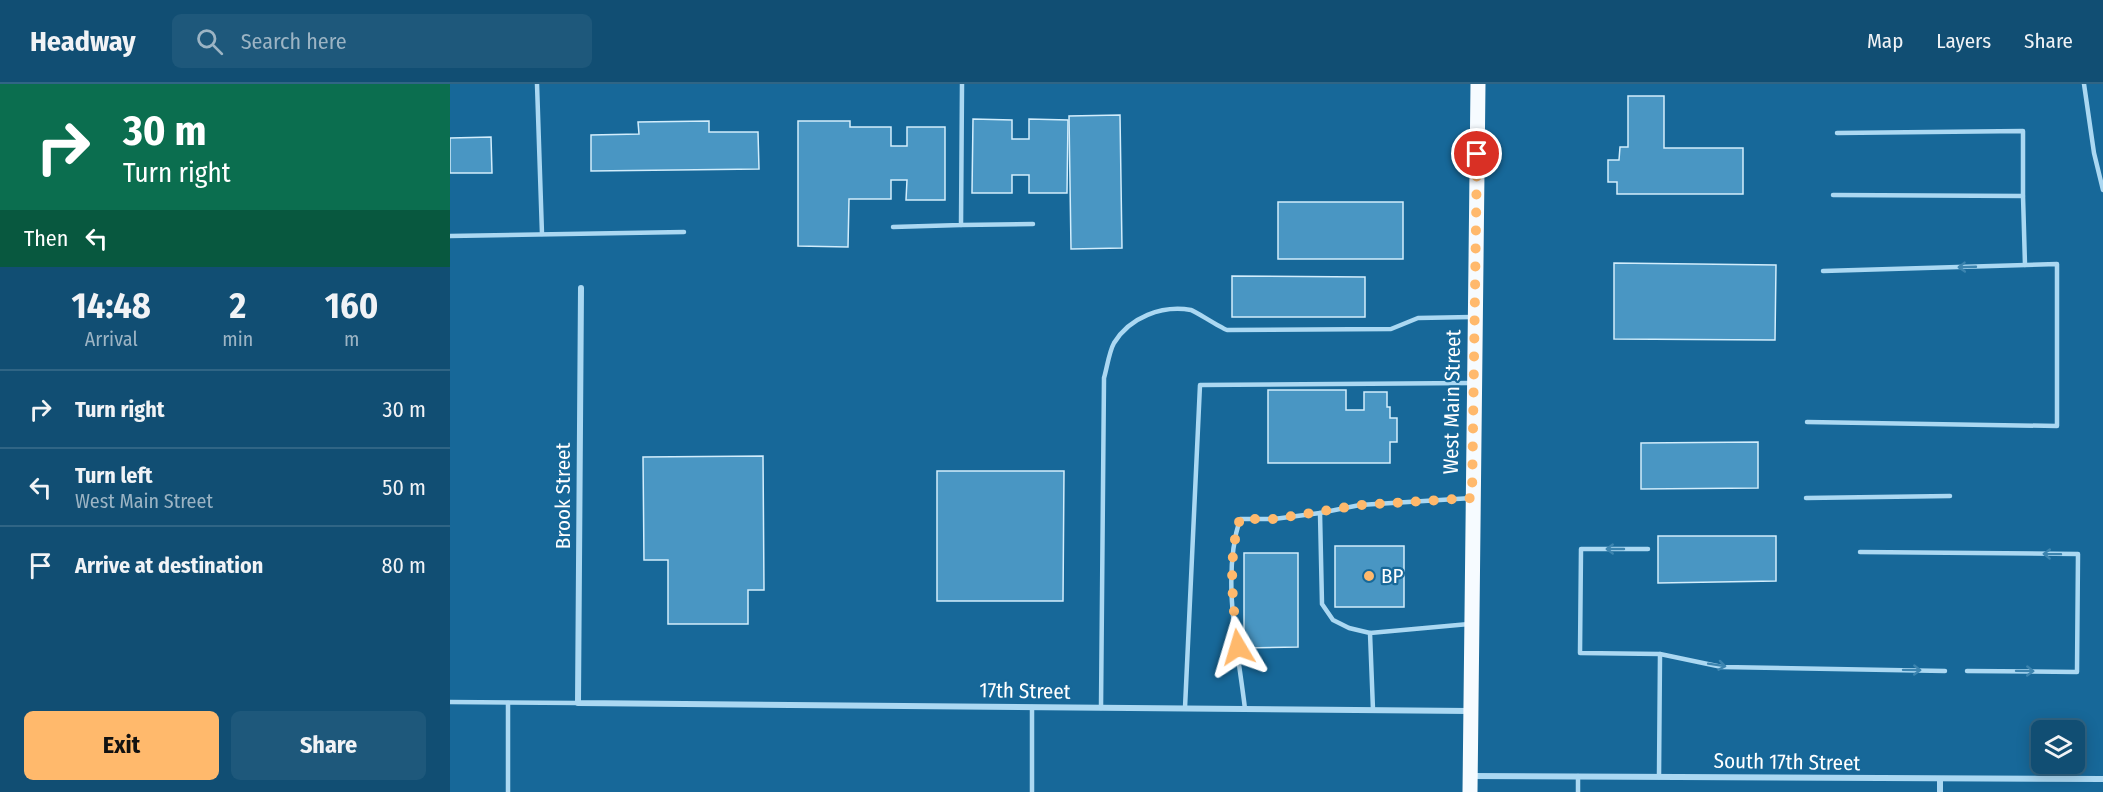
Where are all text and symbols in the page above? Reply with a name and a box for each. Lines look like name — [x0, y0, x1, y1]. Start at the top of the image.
search box — [172, 14, 592, 68]
text: Headway — [30, 25, 136, 58]
icon: search — [193, 25, 226, 58]
text: Search here — [241, 28, 347, 55]
text: Map — [1867, 28, 1903, 54]
text: Layers — [1936, 28, 1991, 54]
text: Share — [2024, 28, 2073, 54]
text: 30 m — [123, 106, 207, 156]
icon: right — [24, 108, 102, 186]
pin — [1451, 128, 1502, 179]
icon: arrive — [1460, 137, 1493, 170]
text: Turn right — [123, 157, 231, 189]
icon: left — [80, 222, 113, 255]
text: Then — [24, 225, 68, 252]
one-way arrow — [1958, 261, 1978, 272]
text: 14:48 — [72, 284, 151, 328]
text: 2 — [229, 284, 246, 328]
text: 160 — [325, 284, 379, 328]
text: Arrival — [85, 327, 138, 351]
text: min — [222, 327, 253, 351]
text: m — [344, 327, 359, 351]
street label: West Main Street — [1438, 329, 1466, 475]
icon: right — [24, 393, 57, 426]
text: Turn right — [75, 396, 164, 423]
text: 30 m — [383, 396, 426, 423]
street label: Brook Street — [550, 443, 576, 549]
text: Turn left — [75, 462, 153, 489]
icon: left — [24, 471, 57, 504]
text: 50 m — [382, 474, 426, 501]
text: West Main Street — [75, 489, 213, 513]
one-way arrow — [1605, 543, 1625, 555]
one-way arrow — [2042, 548, 2062, 560]
icon: arrive — [24, 549, 57, 582]
text: Arrive at destination — [75, 552, 263, 579]
text: 80 m — [381, 552, 426, 579]
place label: BP — [1381, 563, 1403, 589]
marker: BP — [1362, 569, 1376, 583]
position arrow — [1206, 615, 1270, 679]
one-way arrow — [1707, 660, 1726, 671]
one-way arrow — [1901, 664, 1921, 676]
one-way arrow — [2015, 665, 2035, 677]
street label: 17th Street — [979, 677, 1071, 705]
button: Exit — [24, 711, 219, 780]
button: Share — [231, 711, 426, 780]
map controls — [2031, 720, 2085, 774]
button: layers — [2031, 720, 2085, 774]
street label: South 17th Street — [1714, 748, 1861, 776]

